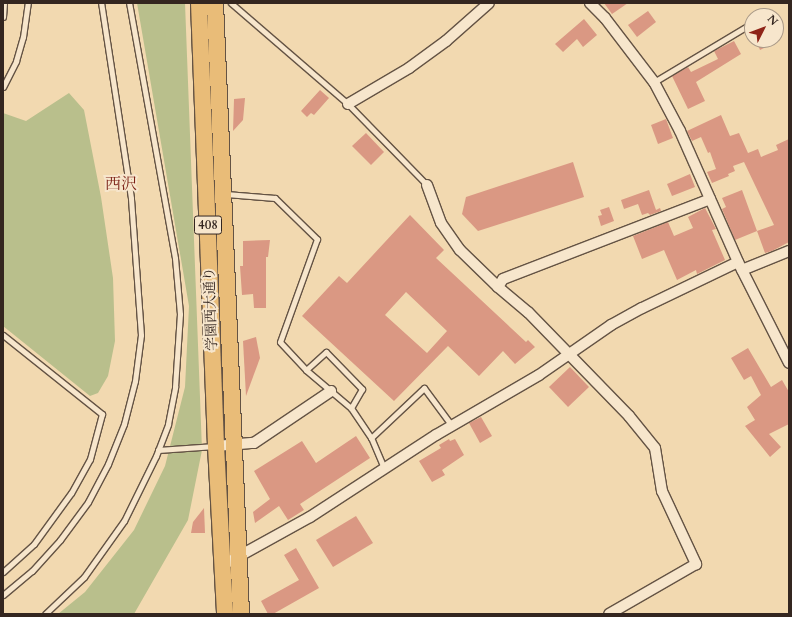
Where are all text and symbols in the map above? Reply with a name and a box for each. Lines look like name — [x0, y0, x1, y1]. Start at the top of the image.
north arrow — [744, 8, 784, 48]
text: N — [764, 12, 781, 29]
district label: 西沢 — [105, 174, 137, 194]
road number: 408 — [194, 214, 222, 236]
street label: 学園西大通り — [201, 267, 221, 351]

